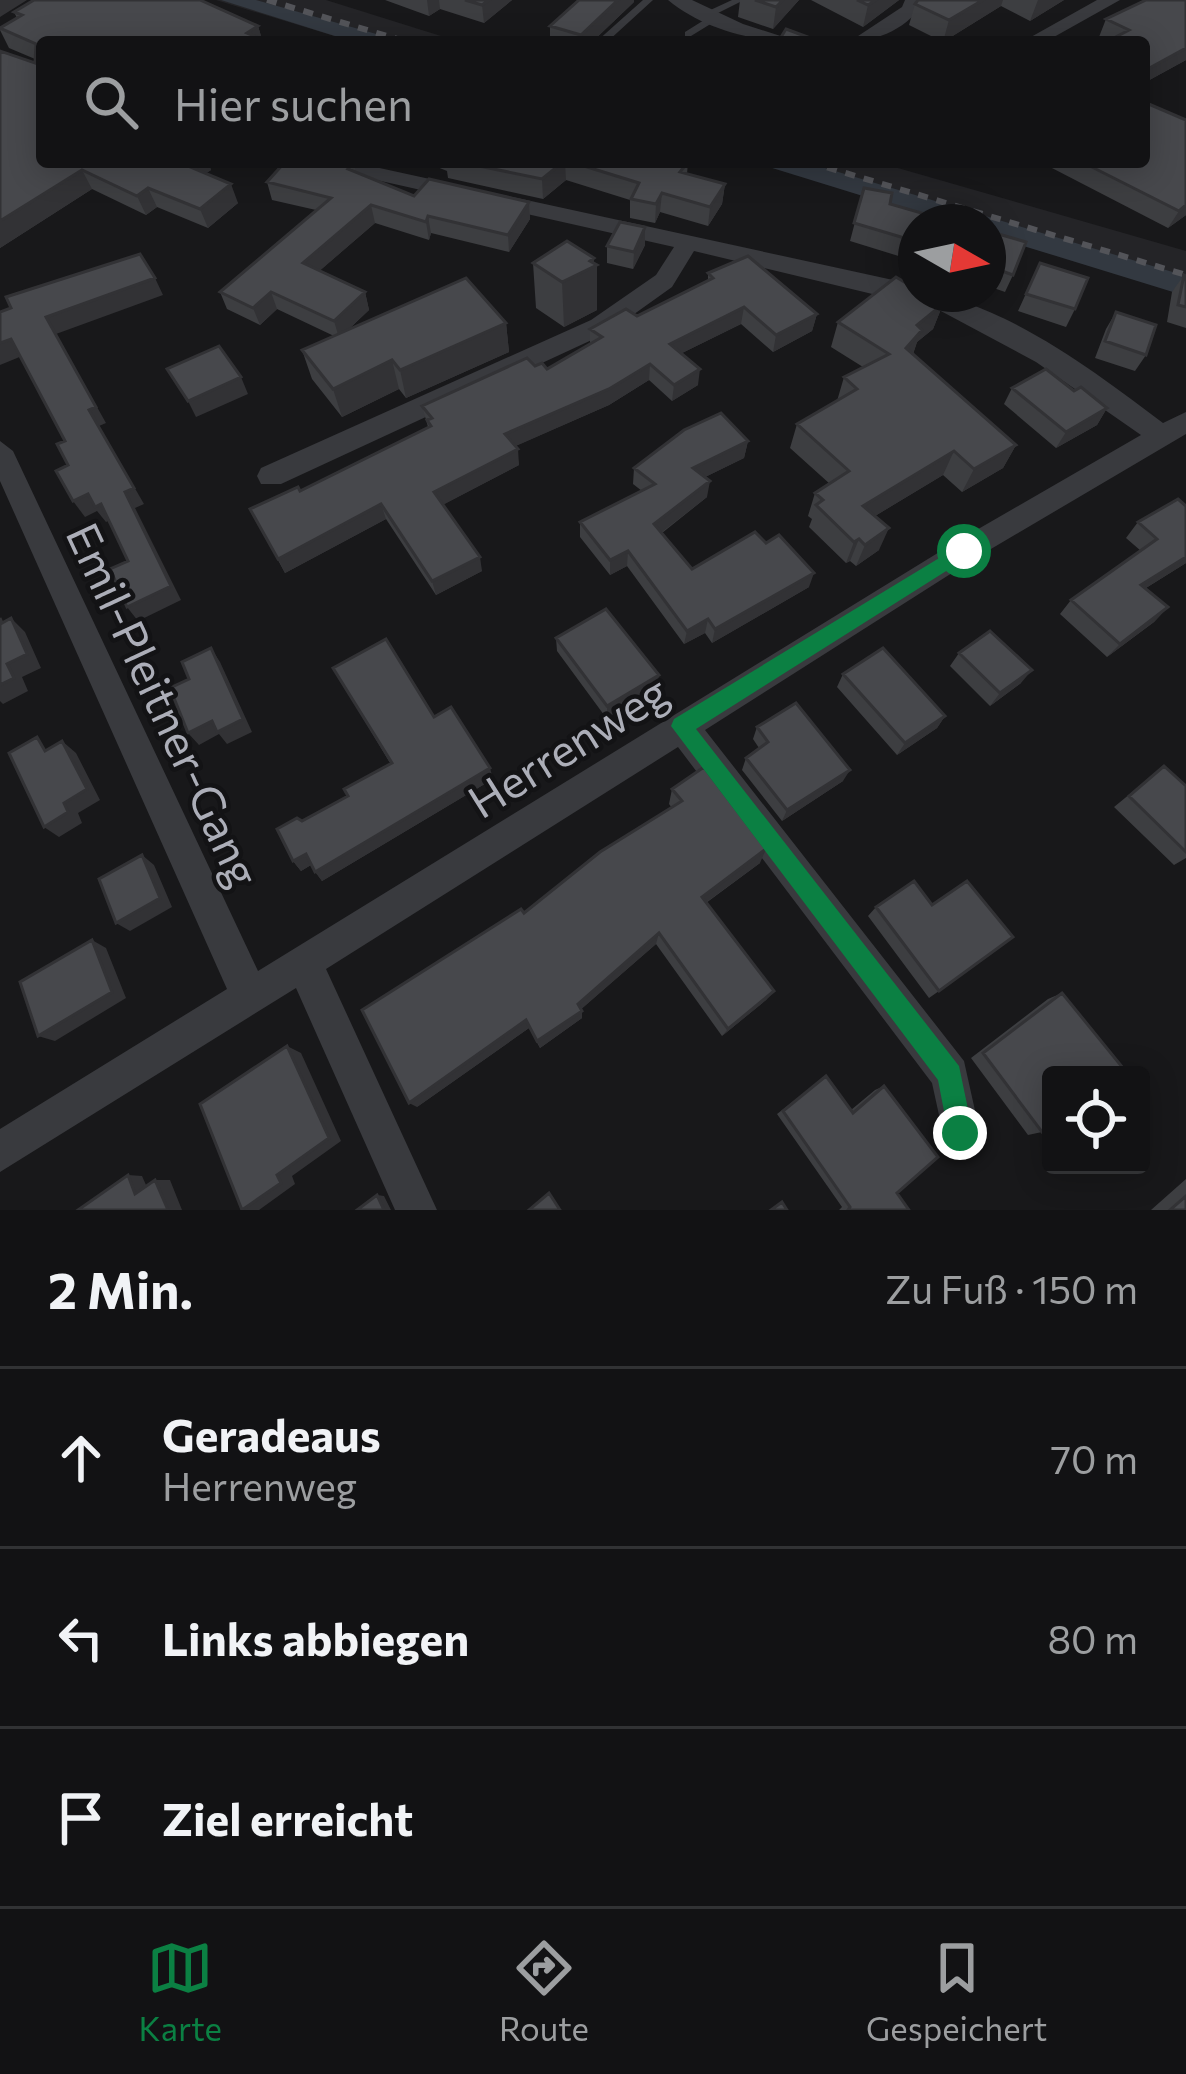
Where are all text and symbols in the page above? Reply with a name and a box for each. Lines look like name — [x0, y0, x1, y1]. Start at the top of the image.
search box — [36, 36, 1150, 168]
icon: search — [78, 69, 144, 135]
text: Hier suchen — [174, 75, 413, 130]
north arrow — [898, 204, 1006, 312]
street label: Emil-Pleitner-Gang — [57, 514, 273, 894]
route start — [937, 524, 991, 578]
street label: Herrenweg — [457, 662, 677, 828]
map controls — [1042, 1066, 1150, 1174]
button: locate — [1042, 1066, 1150, 1174]
route end — [933, 1106, 987, 1160]
text: 2 Min. — [48, 1257, 193, 1320]
text: Zu Fuß · 150 m — [885, 1264, 1138, 1312]
text: Geradeaus — [162, 1406, 381, 1461]
icon: ahead — [48, 1425, 114, 1491]
text: 70 m — [1051, 1434, 1138, 1482]
text: Herrenweg — [162, 1461, 357, 1509]
icon: left — [48, 1605, 114, 1671]
text: Links abbiegen — [162, 1610, 469, 1665]
text: 80 m — [1047, 1614, 1138, 1662]
icon: arrive — [48, 1785, 114, 1851]
text: Ziel erreicht — [162, 1790, 413, 1845]
tab: Karte — [139, 1935, 222, 2048]
tab: Route — [499, 1935, 589, 2048]
tab: Gespeichert — [866, 1935, 1047, 2048]

